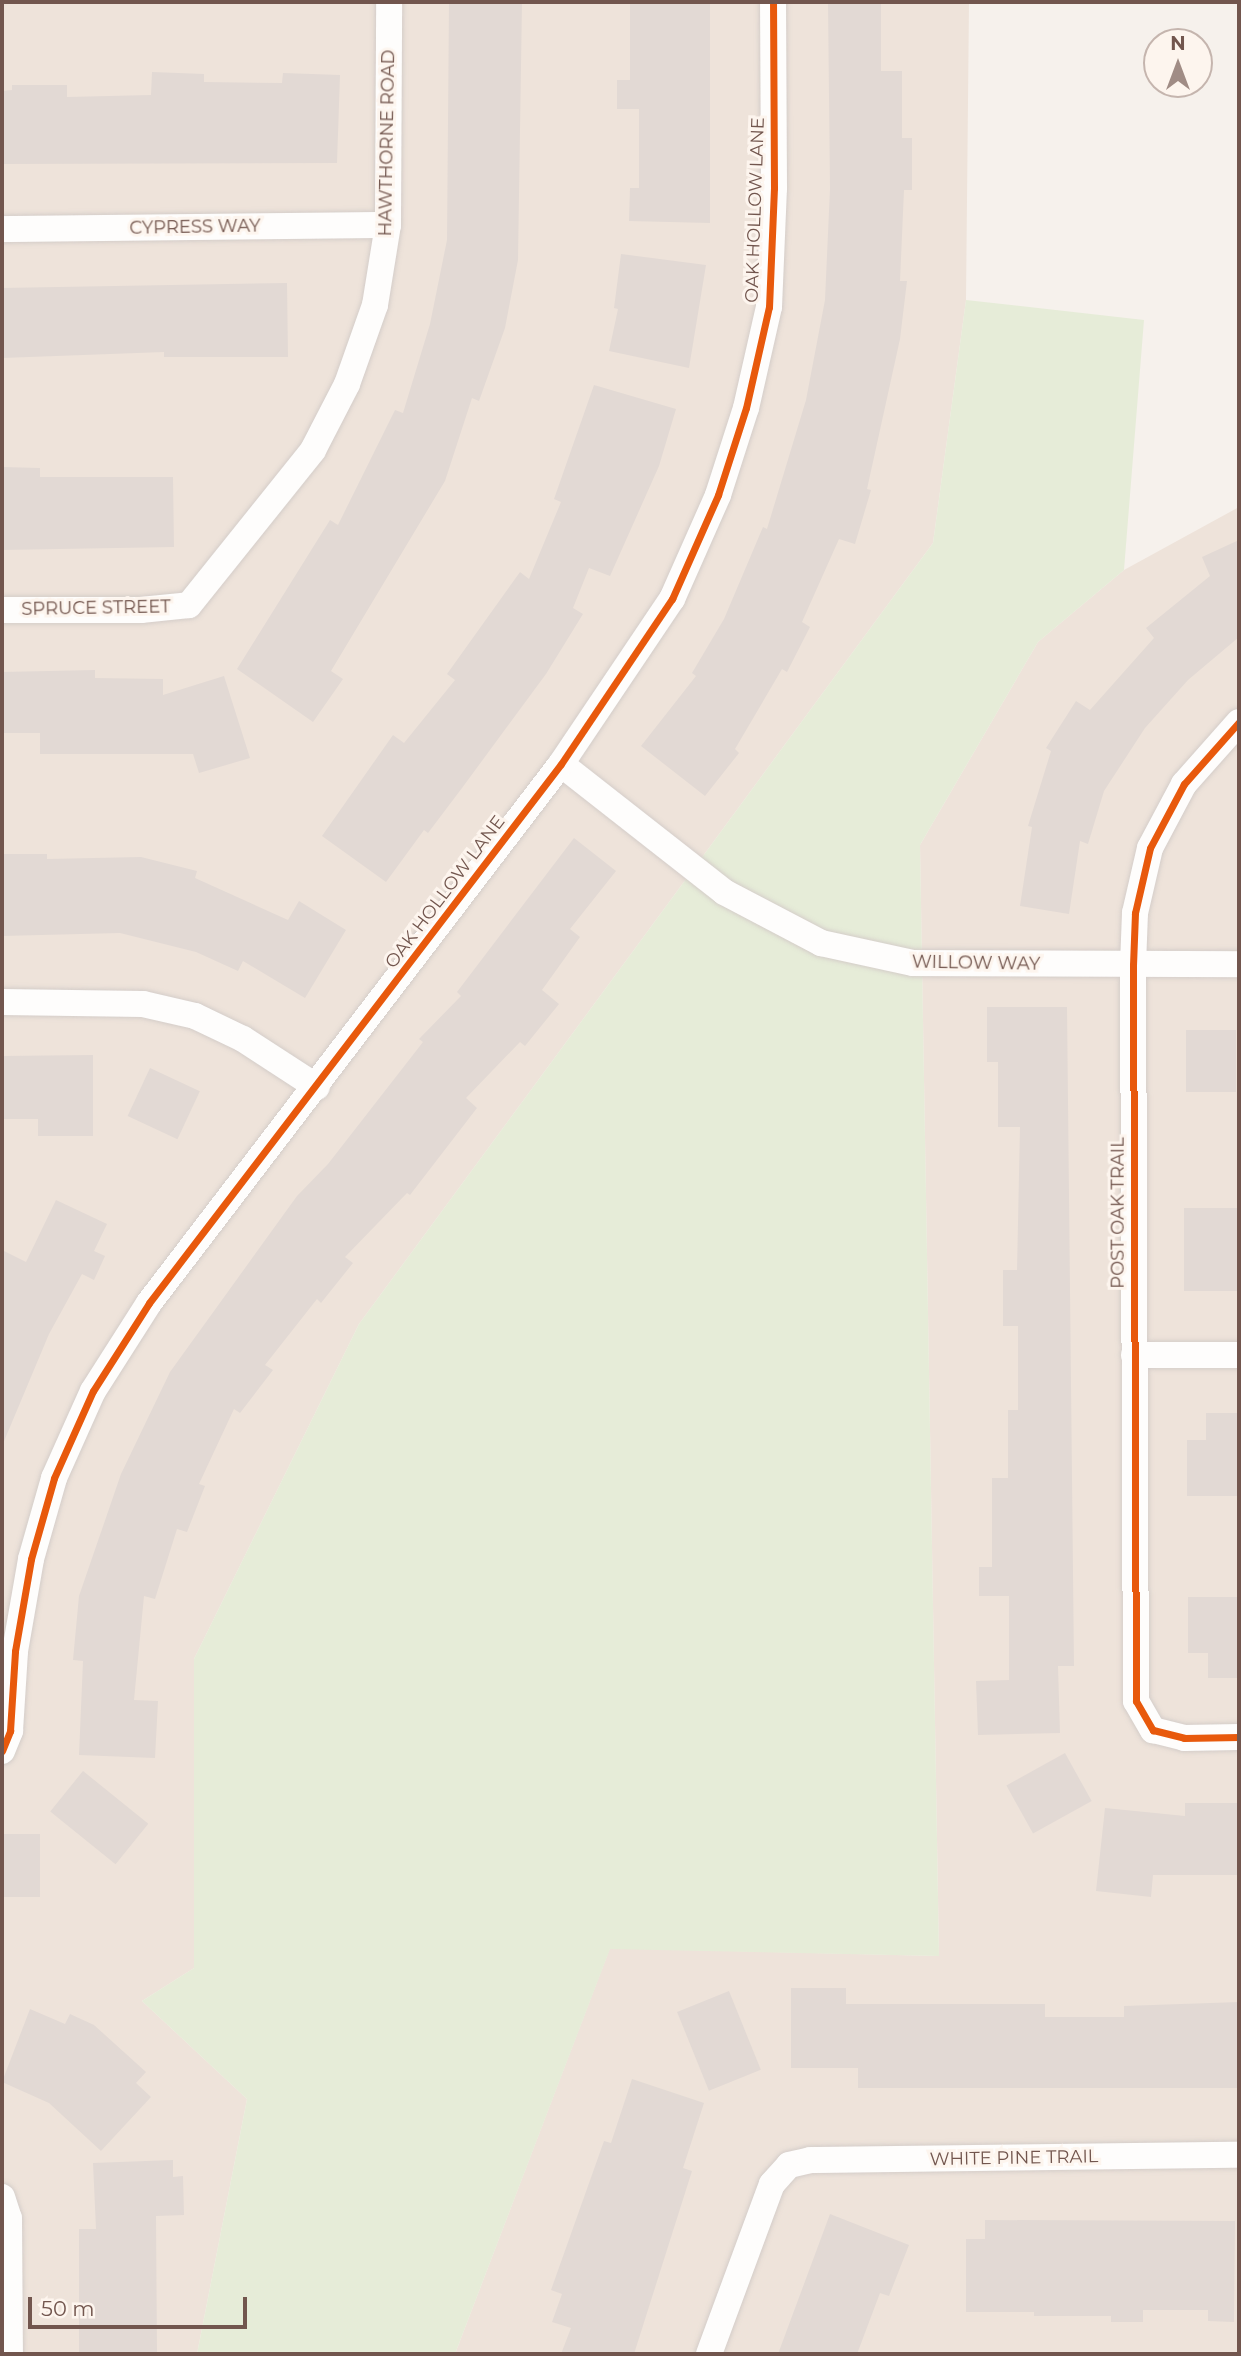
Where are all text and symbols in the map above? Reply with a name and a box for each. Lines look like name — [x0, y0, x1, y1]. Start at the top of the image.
north arrow — [1143, 28, 1213, 98]
text: N — [1170, 32, 1186, 55]
street label: HAWTHORNE ROAD — [375, 49, 399, 237]
street label: OAK HOLLOW LANE — [741, 117, 769, 303]
street label: CYPRESS WAY — [129, 215, 261, 239]
street label: SPRUCE STREET — [21, 596, 171, 620]
street label: OAK HOLLOW LANE — [381, 811, 509, 973]
street label: WILLOW WAY — [912, 951, 1040, 975]
street label: POST OAK TRAIL — [1107, 1137, 1129, 1289]
street label: WHITE PINE TRAIL — [929, 2146, 1099, 2170]
scale bar — [32, 2282, 250, 2326]
text: 50 m — [41, 2296, 95, 2321]

